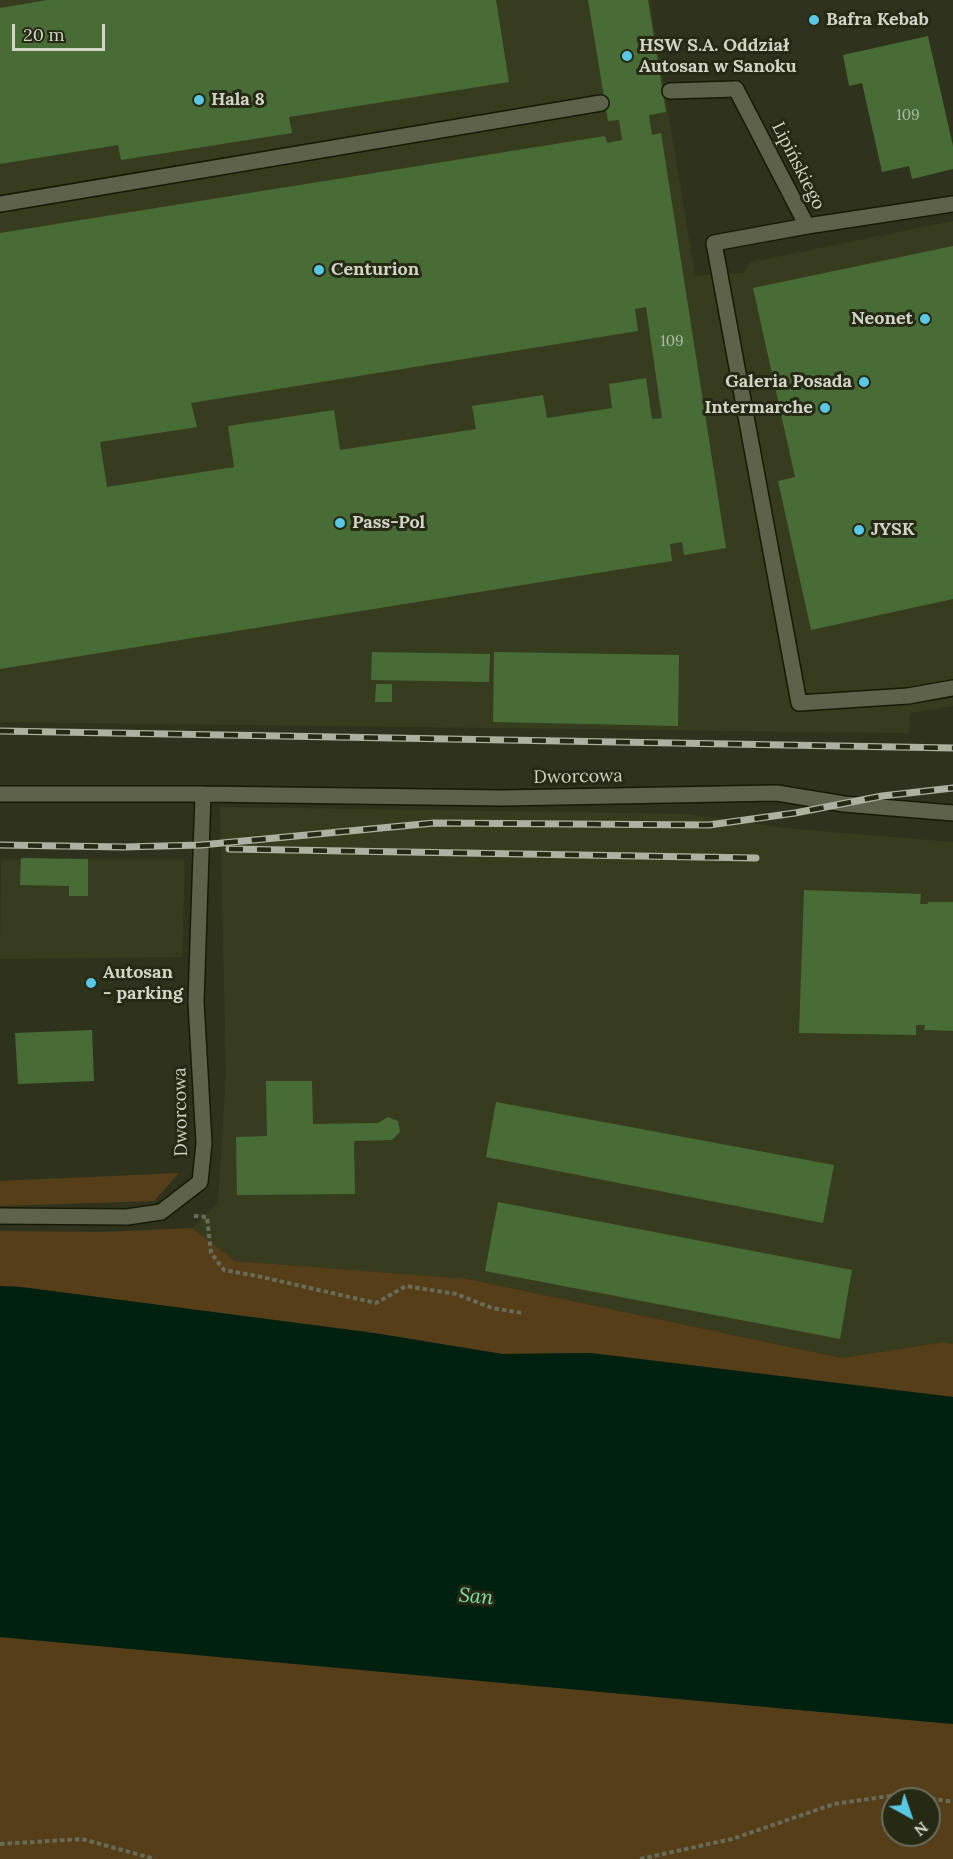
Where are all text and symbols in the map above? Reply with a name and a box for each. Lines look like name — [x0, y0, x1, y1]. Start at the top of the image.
place label: Bafra Kebab — [826, 9, 929, 31]
scale bar — [15, 12, 108, 50]
marker: Bafra Kebab — [807, 13, 821, 27]
text: 20 m — [23, 23, 65, 46]
place label: HSW S.A. Oddział Autosan w Sanoku — [639, 35, 797, 78]
marker: HSW S.A. Oddział Autosan w Sanoku — [620, 49, 634, 63]
place label: Hala 8 — [211, 89, 265, 111]
marker: Hala 8 — [192, 93, 206, 107]
house number: 109 — [896, 107, 920, 125]
street label: Lipińskiego — [767, 119, 829, 213]
place label: Centurion — [331, 259, 419, 281]
marker: Centurion — [312, 263, 326, 277]
place label: Neonet — [851, 308, 913, 330]
marker: Neonet — [918, 312, 932, 326]
house number: 109 — [660, 333, 684, 351]
place label: Galeria Posada — [725, 371, 852, 393]
marker: Galeria Posada — [857, 375, 871, 389]
place label: Intermarche — [704, 397, 813, 419]
marker: Intermarche — [818, 401, 832, 415]
place label: Pass-Pol — [352, 512, 425, 534]
marker: Pass-Pol — [333, 516, 347, 530]
place label: JYSK — [871, 519, 915, 541]
marker: JYSK — [852, 523, 866, 537]
street label: Dworcowa — [533, 765, 623, 789]
place label: Autosan - parking — [103, 962, 183, 1004]
marker: Autosan - parking — [84, 976, 98, 990]
street label: Dworcowa — [169, 1067, 193, 1157]
water label: San — [458, 1584, 494, 1610]
north arrow — [881, 1787, 941, 1847]
text: N — [910, 1818, 932, 1841]

